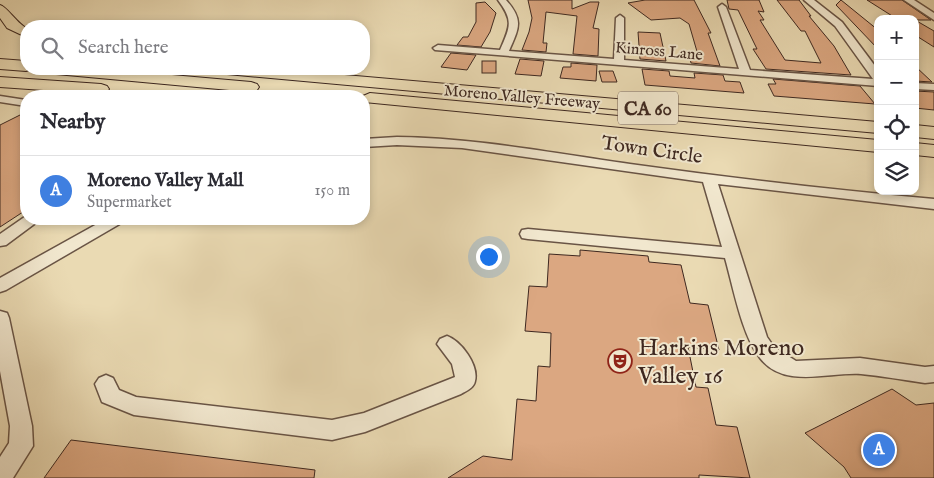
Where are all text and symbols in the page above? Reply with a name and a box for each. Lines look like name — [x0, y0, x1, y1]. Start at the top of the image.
map controls — [874, 15, 919, 195]
button: + — [874, 15, 919, 60]
search box — [20, 20, 370, 75]
icon: search — [38, 34, 66, 62]
text: Search here — [78, 36, 169, 60]
street label: Kinross Lane — [614, 38, 703, 66]
button: − — [874, 60, 919, 105]
street label: Moreno Valley Freeway — [443, 81, 601, 115]
road number: CA 60 — [618, 92, 678, 125]
button: locate — [874, 105, 919, 150]
text: Nearby — [40, 109, 105, 136]
street label: Town Circle — [600, 131, 704, 170]
button: layers — [874, 150, 919, 195]
text: Moreno Valley Mall — [87, 169, 244, 193]
text: A — [51, 181, 61, 201]
text: 150 m — [315, 181, 350, 201]
text: Supermarket — [87, 193, 172, 213]
your location — [476, 244, 502, 270]
place label: Harkins Moreno Valley 16 — [637, 333, 804, 392]
theatre icon: Harkins Moreno Valley 16 — [607, 348, 633, 374]
pin: A — [863, 431, 895, 469]

